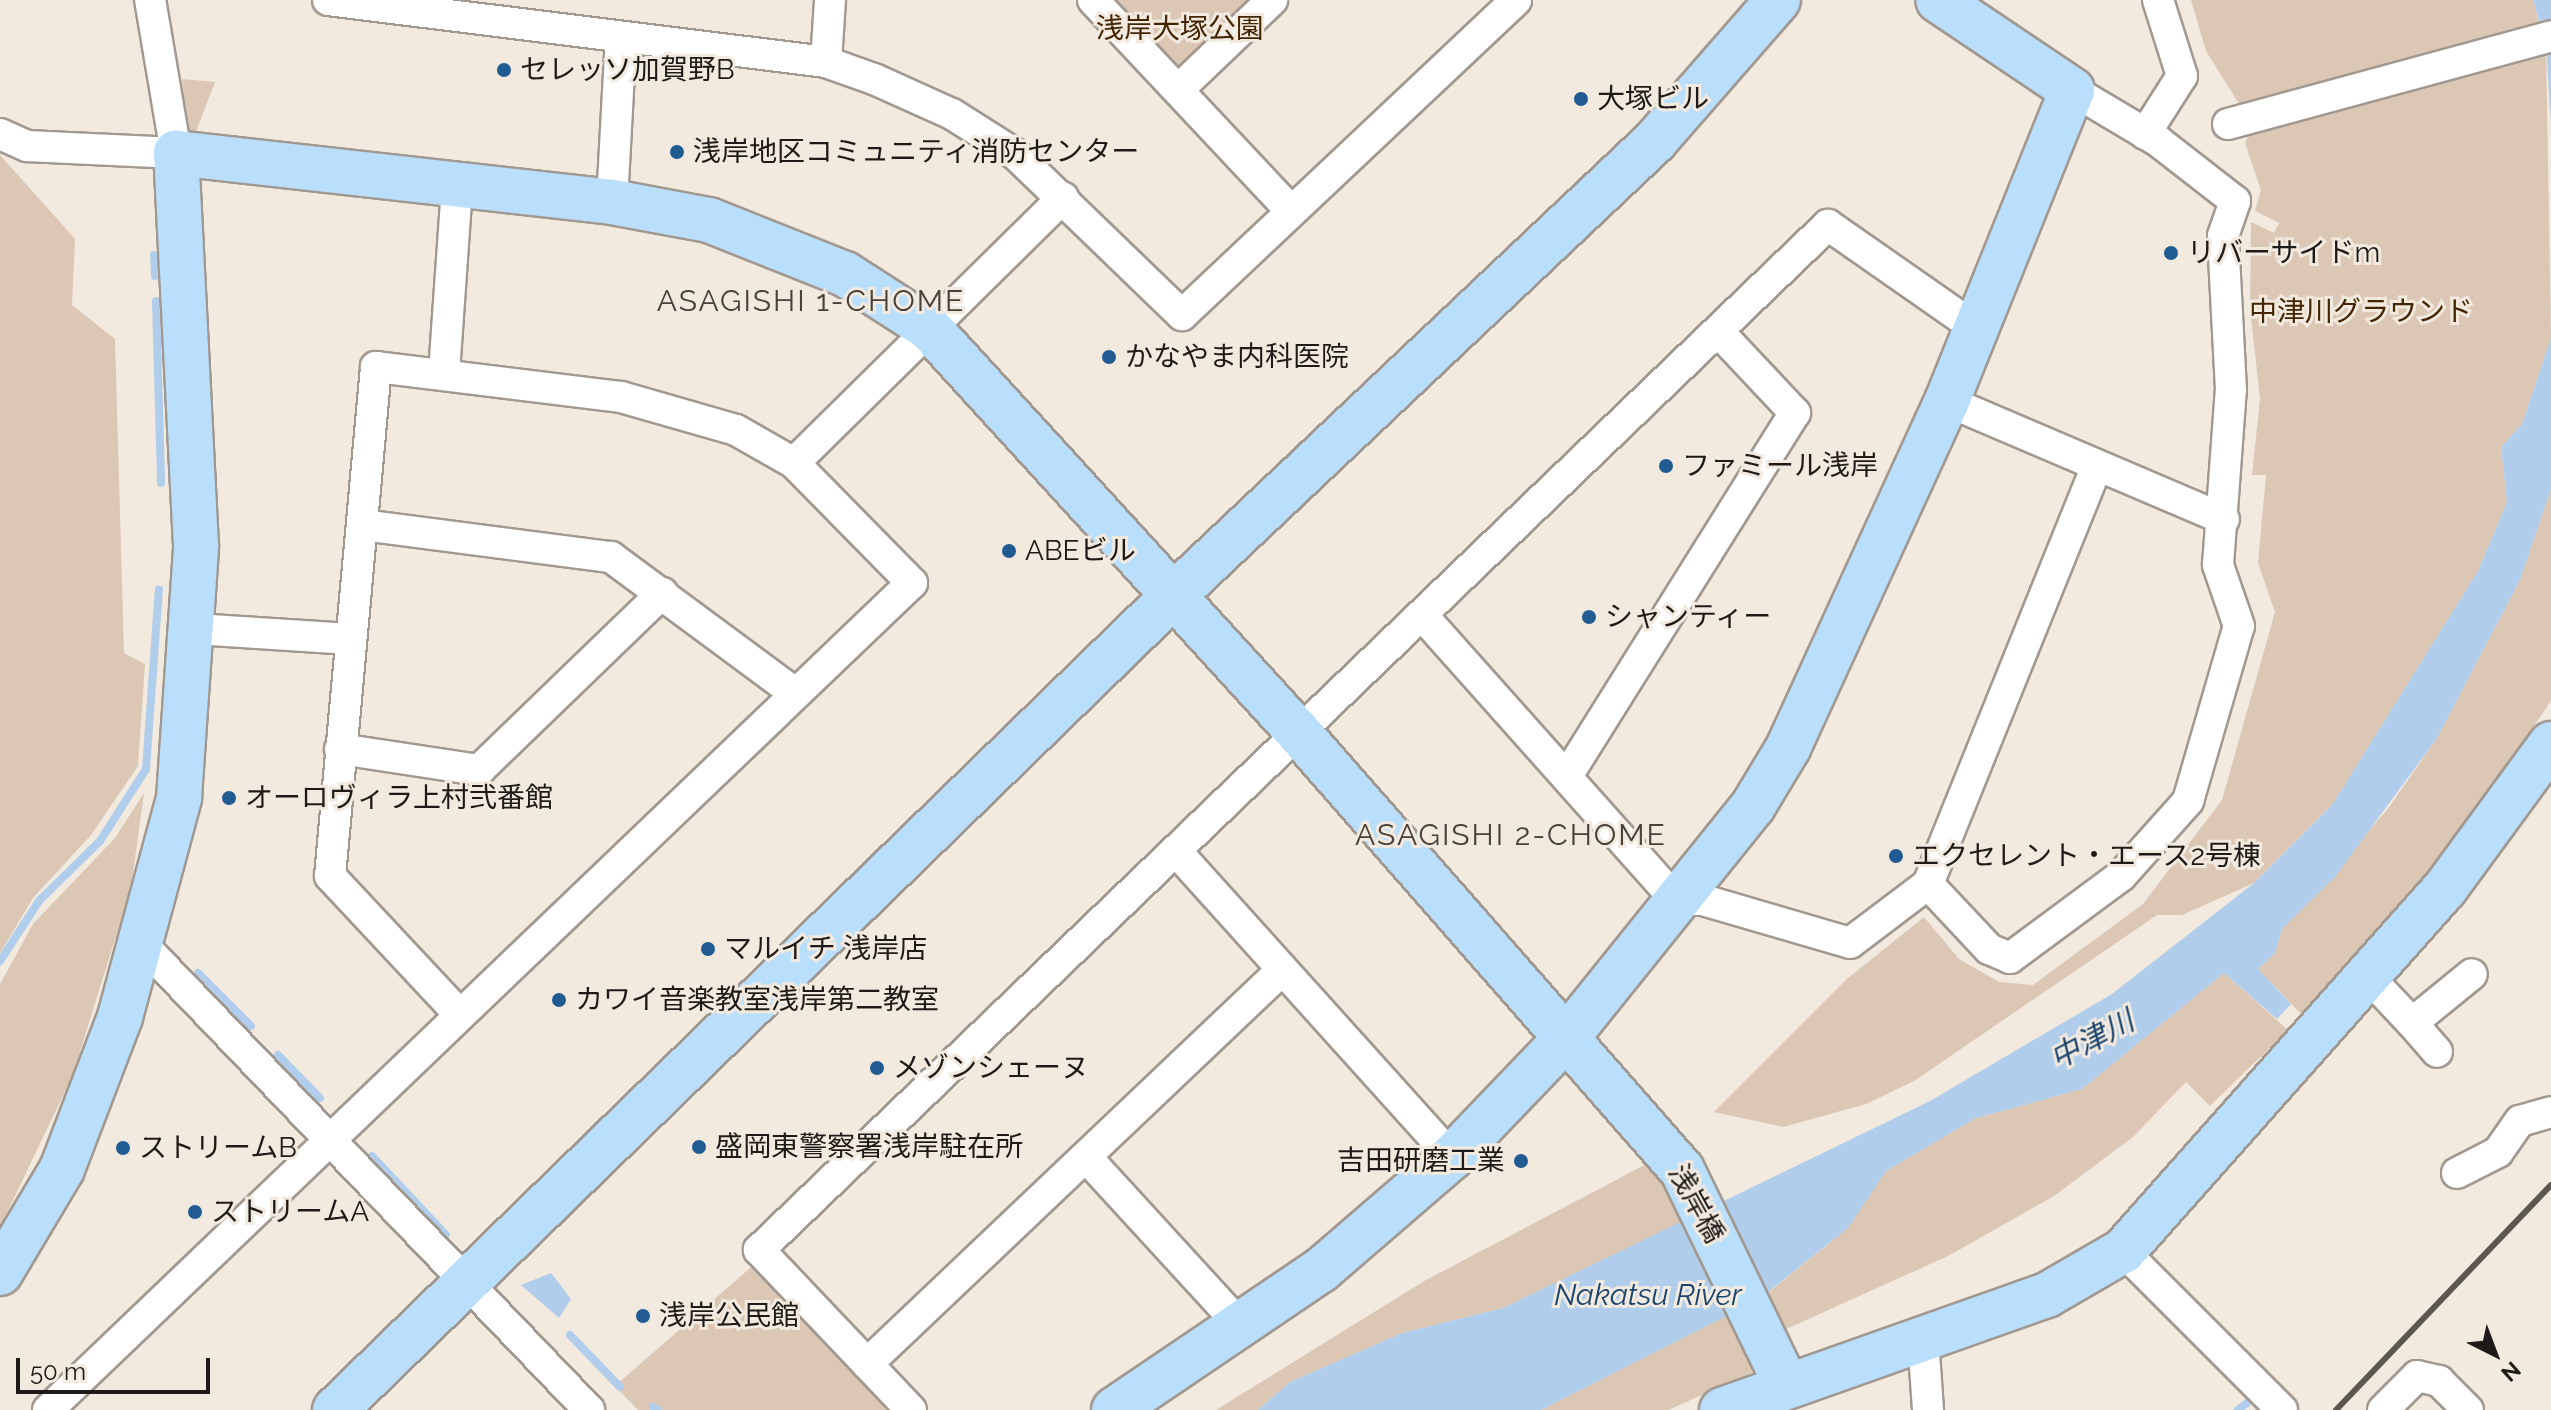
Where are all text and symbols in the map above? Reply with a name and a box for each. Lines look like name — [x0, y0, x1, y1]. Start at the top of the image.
park label: 浅岸大塚公園 — [1096, 12, 1264, 46]
place label: セレッソ加賀野B — [520, 53, 735, 87]
marker: セレッソ加賀野B — [495, 61, 513, 79]
place label: 大塚ビル — [1597, 82, 1709, 116]
marker: 大塚ビル — [1572, 90, 1590, 108]
place label: 浅岸地区コミュニティ消防センター — [693, 135, 1141, 169]
marker: 浅岸地区コミュニティ消防センター — [668, 143, 686, 161]
place label: リバーサイドm — [2187, 236, 2381, 270]
marker: リバーサイドm — [2162, 244, 2180, 262]
district label: ASAGISHI 1-CHOME — [657, 283, 965, 319]
park label: 中津川グラウンド — [2249, 295, 2473, 329]
place label: かなやま内科医院 — [1125, 340, 1349, 374]
marker: かなやま内科医院 — [1100, 348, 1118, 366]
place label: ファミール浅岸 — [1682, 449, 1878, 483]
marker: ファミール浅岸 — [1657, 457, 1675, 475]
place label: ABEビル — [1025, 534, 1136, 568]
marker: ABEビル — [1000, 542, 1018, 560]
place label: シャンティー — [1605, 600, 1773, 634]
marker: シャンティー — [1580, 608, 1598, 626]
place label: オーロヴィラ上村弐番館 — [245, 781, 553, 815]
marker: オーロヴィラ上村弐番館 — [220, 789, 238, 807]
district label: ASAGISHI 2-CHOME — [1355, 817, 1667, 853]
place label: エクセレント・エース2号棟 — [1912, 839, 2263, 873]
marker: エクセレント・エース2号棟 — [1887, 847, 1905, 865]
place label: マルイチ 浅岸店 — [724, 932, 927, 966]
marker: マルイチ 浅岸店 — [699, 940, 717, 958]
place label: カワイ音楽教室浅岸第二教室 — [575, 983, 939, 1017]
marker: カワイ音楽教室浅岸第二教室 — [550, 991, 568, 1009]
water label: 中津川 — [2044, 1003, 2140, 1077]
place label: メゾンシェーヌ — [893, 1051, 1089, 1085]
marker: メゾンシェーヌ — [868, 1059, 886, 1077]
place label: 盛岡東警察署浅岸駐在所 — [715, 1130, 1023, 1164]
place label: ストリームB — [139, 1131, 298, 1165]
marker: 盛岡東警察署浅岸駐在所 — [690, 1138, 708, 1156]
marker: ストリームB — [114, 1139, 132, 1157]
place label: 吉田研磨工業 — [1337, 1144, 1505, 1178]
marker: 吉田研磨工業 — [1512, 1152, 1530, 1170]
street label: 浅岸橋 — [1661, 1159, 1731, 1249]
place label: ストリームA — [211, 1195, 370, 1229]
marker: ストリームA — [186, 1203, 204, 1221]
water label: Nakatsu River — [1554, 1277, 1742, 1313]
place label: 浅岸公民館 — [659, 1299, 799, 1333]
marker: 浅岸公民館 — [634, 1307, 652, 1325]
north arrow — [2455, 1314, 2535, 1394]
scale bar — [20, 1342, 214, 1392]
text: 50 m — [30, 1357, 86, 1386]
text: N — [2496, 1357, 2526, 1387]

